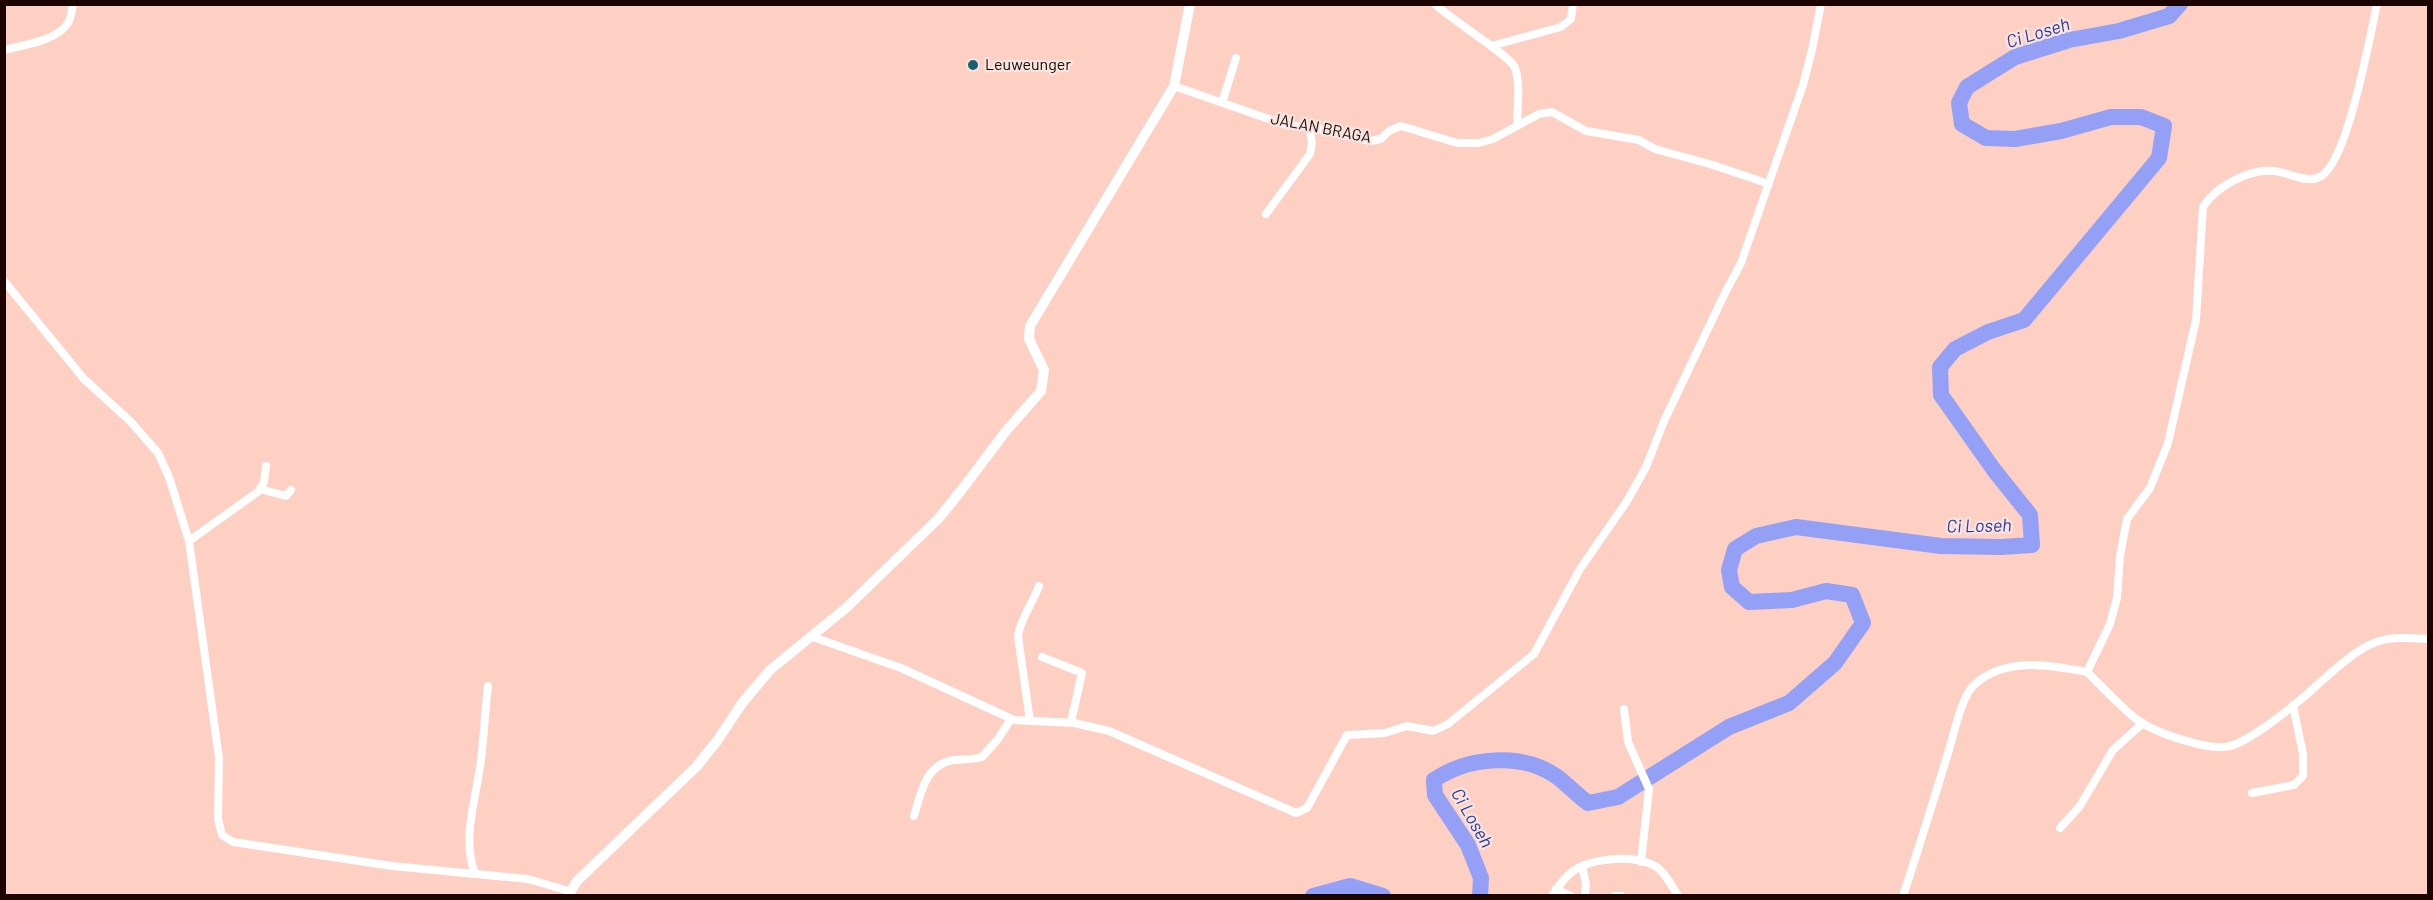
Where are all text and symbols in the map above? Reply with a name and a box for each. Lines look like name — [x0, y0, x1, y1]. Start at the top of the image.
water label: Ci Loseh — [2004, 13, 2072, 53]
place label: Leuweunger — [985, 55, 1071, 75]
marker: Leuweunger — [966, 58, 980, 72]
street label: JALAN BRAGA — [1269, 109, 1373, 147]
water label: Ci Loseh — [1946, 515, 2012, 537]
water label: Ci Loseh — [1446, 784, 1498, 852]

